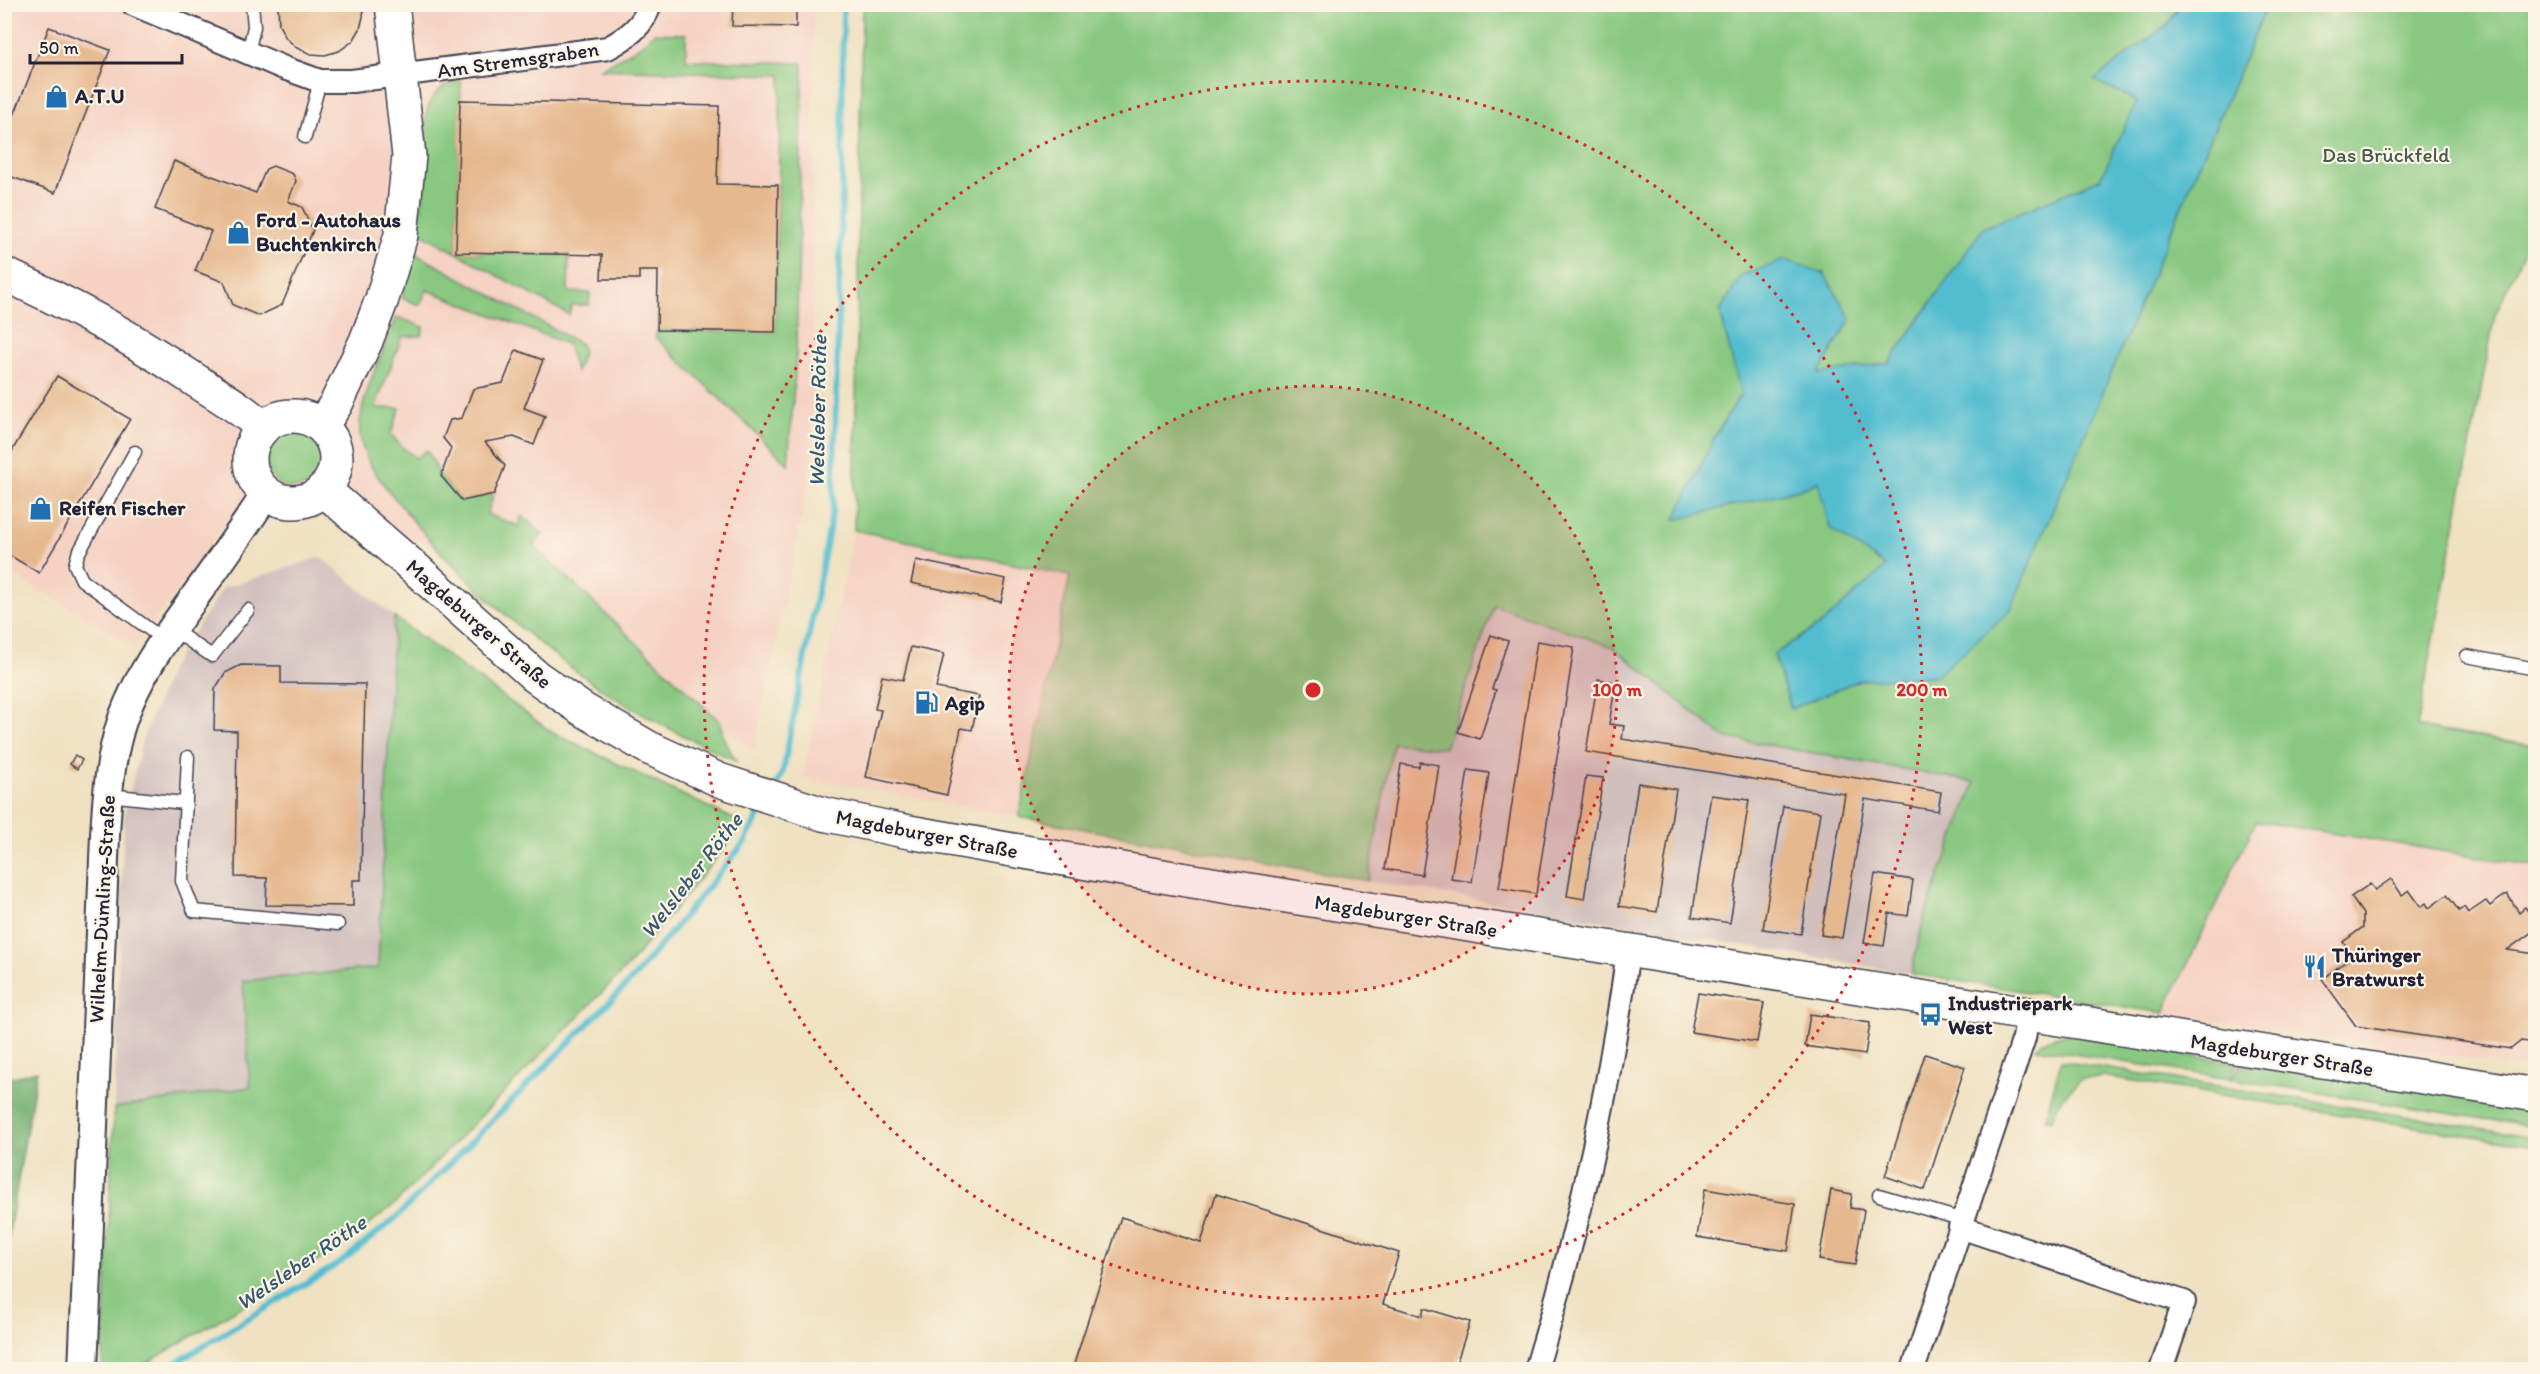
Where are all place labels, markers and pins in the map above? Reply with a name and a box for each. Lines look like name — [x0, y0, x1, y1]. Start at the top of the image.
shop icon: A.T.U — [44, 83, 70, 109]
place label: A.T.U — [74, 83, 124, 108]
place label: Ford - Autohaus Buchtenkirch — [256, 207, 401, 256]
shop icon: Ford - Autohaus Buchtenkirch — [225, 219, 251, 245]
shop icon: Reifen Fischer — [28, 495, 54, 521]
place label: Reifen Fischer — [59, 495, 186, 520]
centre of rings — [1303, 680, 1323, 700]
fuel station icon: Agip — [914, 690, 940, 716]
place label: Agip — [944, 690, 985, 716]
place label: Thüringer Bratwurst — [2331, 942, 2424, 991]
restaurant icon: Thüringer Bratwurst — [2301, 954, 2327, 980]
place label: Industriepark West — [1948, 990, 2073, 1039]
bus stop icon: Industriepark West — [1917, 1002, 1943, 1028]

